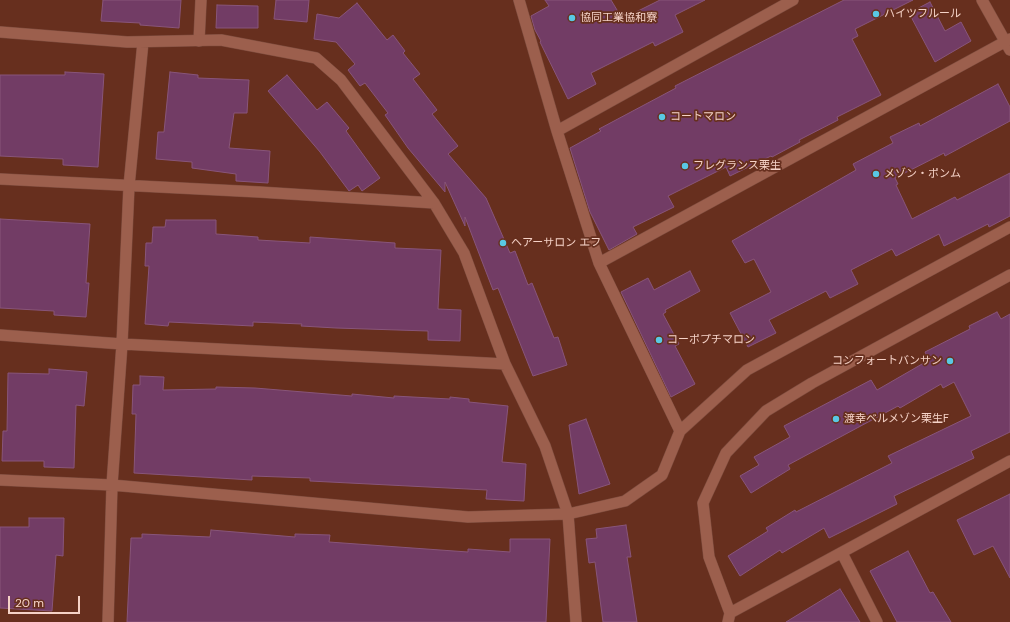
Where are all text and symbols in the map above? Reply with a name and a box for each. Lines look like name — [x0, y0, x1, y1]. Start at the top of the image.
place label: ハイツフルール — [884, 7, 961, 21]
marker: ハイツフルール — [871, 9, 881, 19]
place label: 協同工業協和寮 — [580, 11, 657, 25]
marker: 協同工業協和寮 — [567, 13, 577, 23]
place label: コートマロン — [670, 110, 736, 124]
marker: コートマロン — [657, 112, 667, 122]
place label: フレグランス栗生 — [693, 159, 781, 173]
marker: フレグランス栗生 — [680, 161, 690, 171]
place label: メゾン・ポンム — [884, 167, 961, 181]
marker: メゾン・ポンム — [871, 169, 881, 179]
place label: ヘアーサロン エフ — [511, 236, 601, 250]
marker: ヘアーサロン エフ — [498, 238, 508, 248]
place label: コーポプチマロン — [667, 333, 755, 347]
marker: コーポプチマロン — [654, 335, 664, 345]
place label: コンフォートバンサン — [832, 354, 942, 368]
marker: コンフォートバンサン — [945, 356, 955, 366]
place label: 渡幸ベルメゾン栗生F — [844, 412, 949, 426]
marker: 渡幸ベルメゾン栗生F — [831, 414, 841, 424]
scale bar — [10, 588, 82, 614]
text: 20 m — [15, 595, 44, 611]

